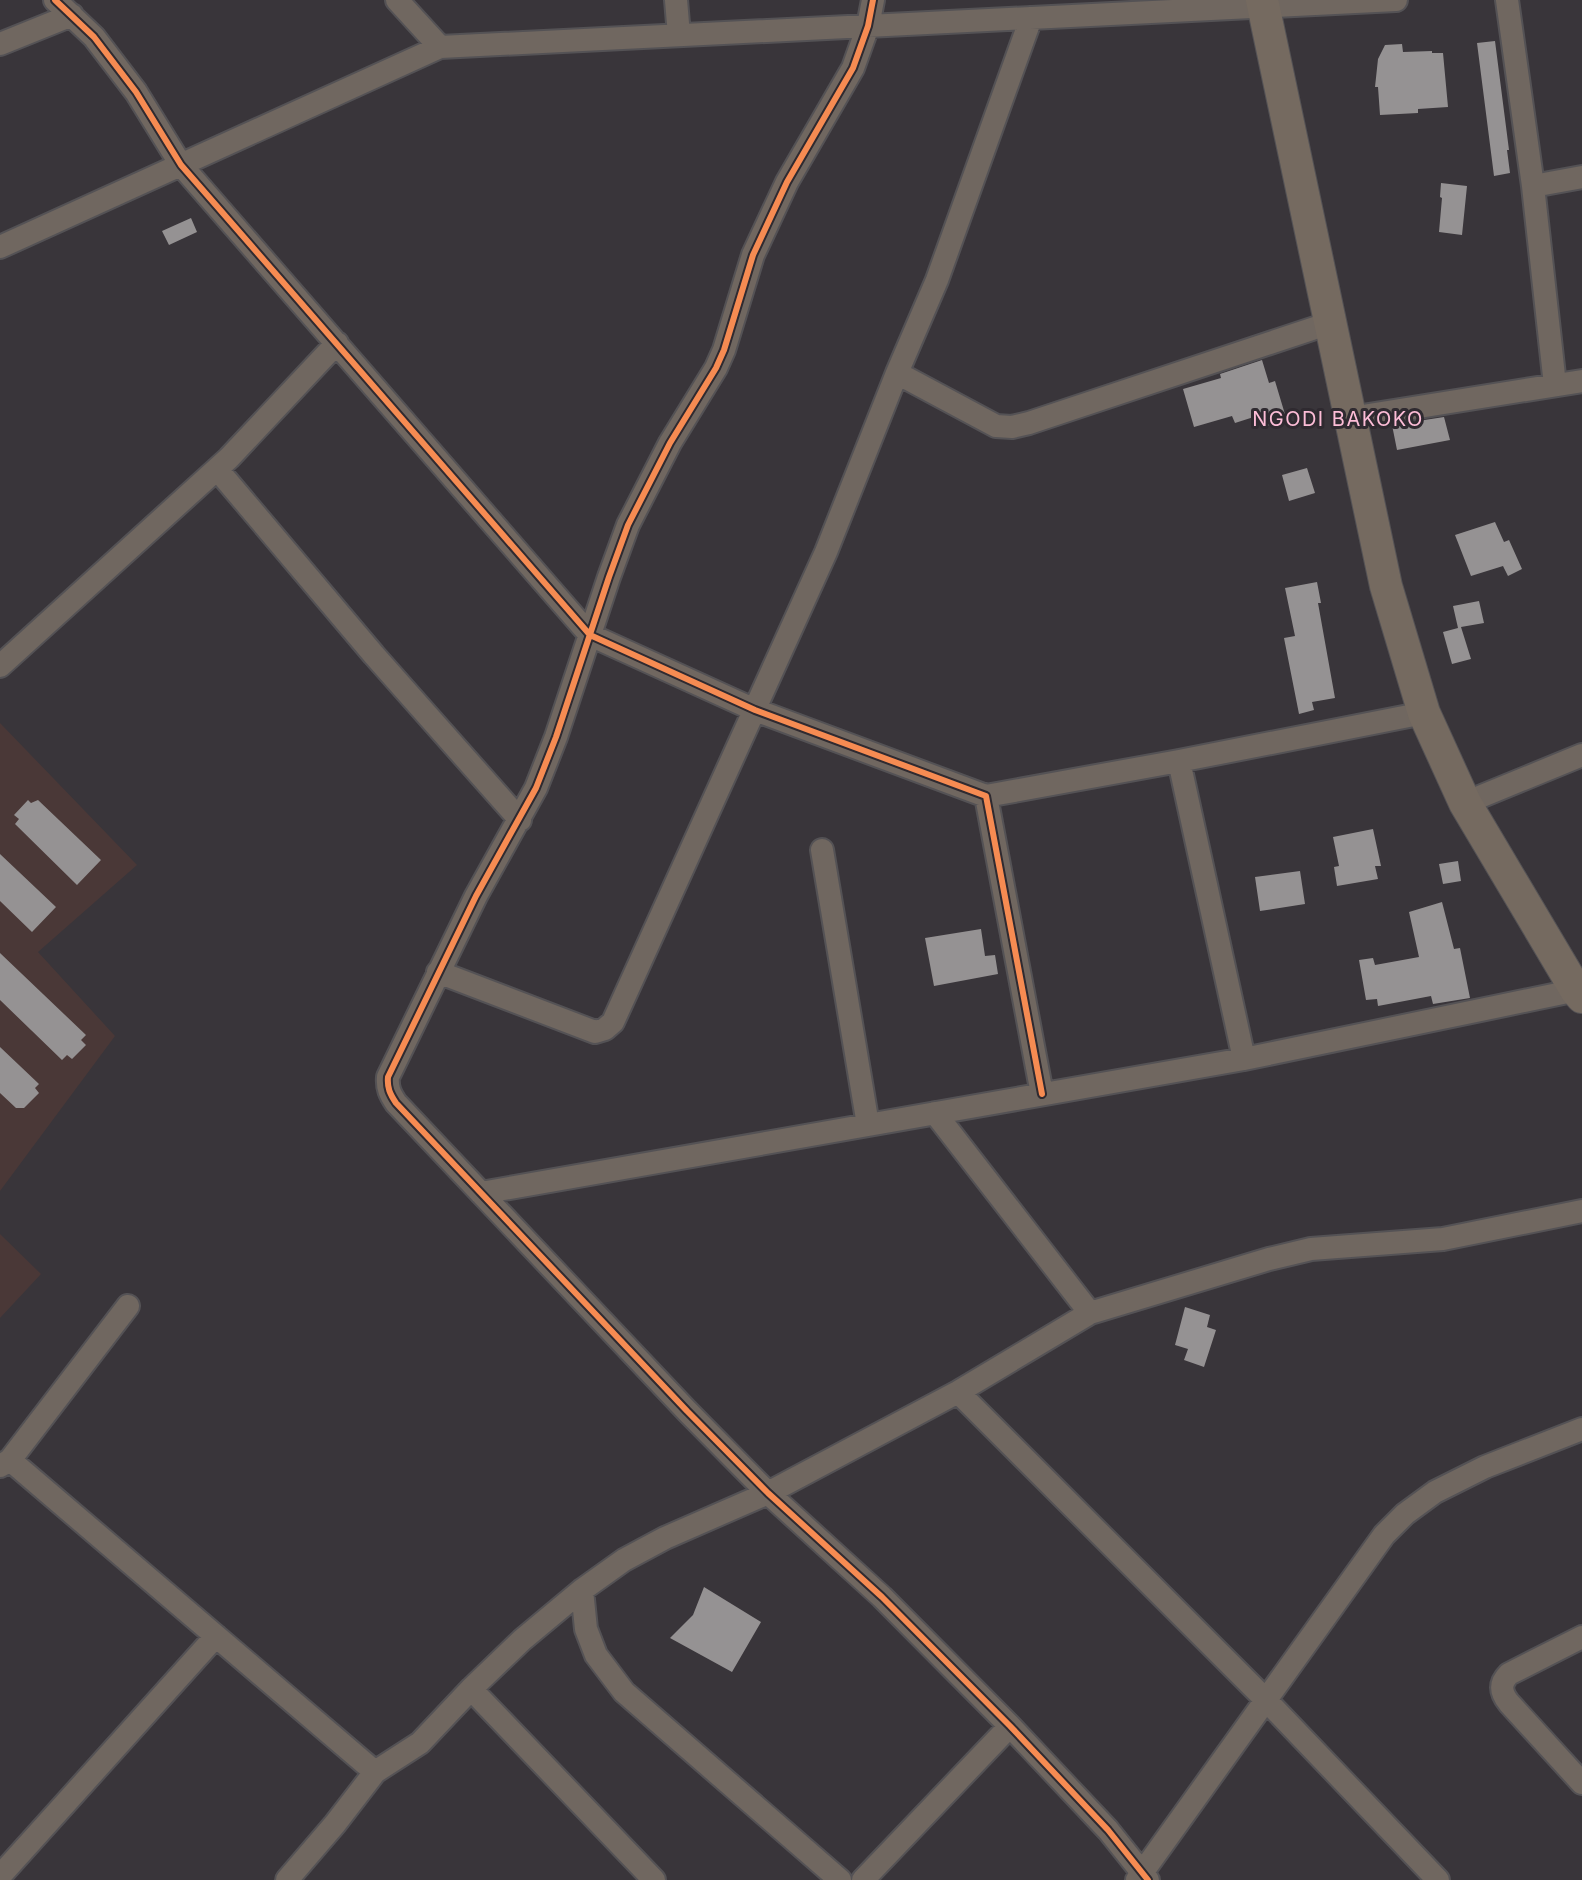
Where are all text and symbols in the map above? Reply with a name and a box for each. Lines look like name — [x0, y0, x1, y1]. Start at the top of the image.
district label: NGODI BAKOKO — [1252, 407, 1424, 431]

